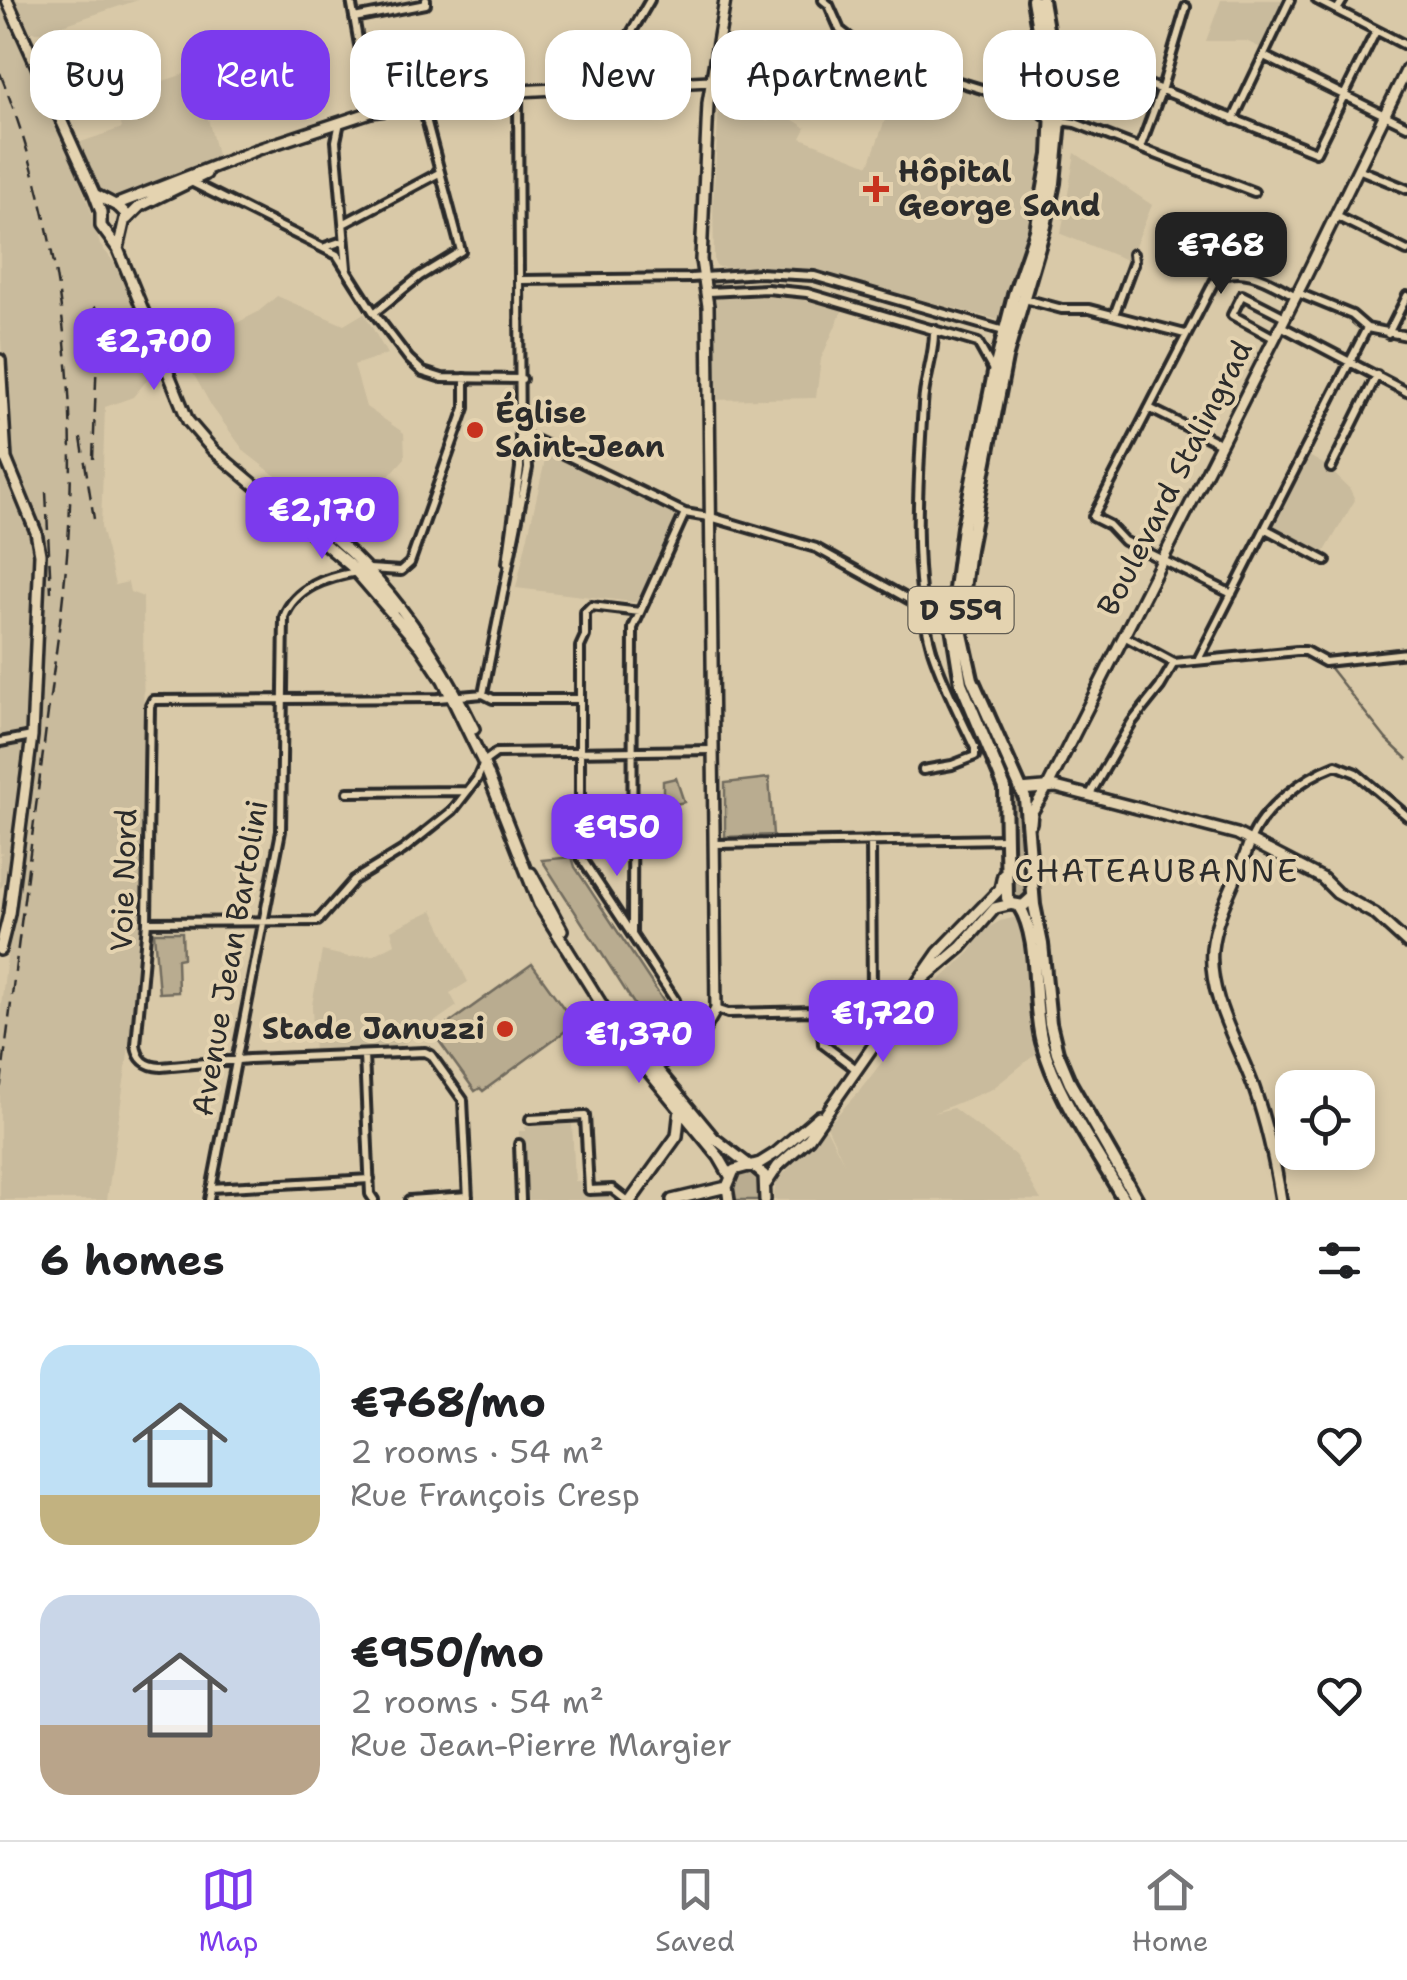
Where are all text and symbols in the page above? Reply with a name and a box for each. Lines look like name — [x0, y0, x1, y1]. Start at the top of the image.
chip: Buy — [30, 30, 161, 120]
chip: Rent — [181, 30, 330, 120]
chip: Filters — [350, 30, 525, 120]
chip: New — [545, 30, 691, 120]
chip: Apartment — [711, 30, 963, 120]
chip: House — [983, 30, 1156, 120]
place label: Hôpital George Sand — [898, 151, 1101, 226]
marker: Hôpital George Sand — [863, 176, 889, 202]
pin: €768 — [1162, 212, 1280, 297]
text: €768 — [1177, 223, 1265, 266]
pin: €2,700 — [73, 308, 235, 393]
text: €2,700 — [96, 319, 213, 362]
street label: Boulevard Stalingrad — [1087, 333, 1262, 623]
place label: Église Saint-Jean — [495, 391, 665, 467]
marker: Église Saint-Jean — [464, 419, 486, 441]
pin: €2,170 — [241, 477, 403, 562]
text: €2,170 — [267, 488, 377, 531]
road number: D 559 — [908, 587, 1014, 633]
pin: €950 — [558, 794, 676, 879]
street label: Avenue Jean Bartolini — [182, 797, 277, 1119]
text: €950 — [573, 805, 661, 848]
street label: Voie Nord — [101, 808, 146, 952]
district label: CHATEAUBANNE — [1014, 849, 1300, 892]
pin: €1,720 — [802, 980, 964, 1065]
text: €1,720 — [831, 991, 935, 1034]
pin: €1,370 — [558, 1001, 720, 1086]
place label: Stade Januzzi — [262, 1008, 485, 1049]
text: €1,370 — [585, 1012, 693, 1055]
marker: Stade Januzzi — [494, 1018, 516, 1040]
map controls — [1275, 1070, 1375, 1170]
button: locate — [1275, 1070, 1375, 1170]
text: 6 homes — [40, 1232, 225, 1288]
icon: filters — [1312, 1233, 1367, 1288]
text: €768/mo — [350, 1374, 546, 1430]
icon: home — [120, 1385, 240, 1505]
icon: heart — [1312, 1418, 1367, 1473]
text: 2 rooms · 54 m² — [350, 1430, 604, 1473]
text: Rue François Cresp — [350, 1473, 640, 1516]
text: €950/mo — [350, 1624, 544, 1680]
icon: home — [120, 1635, 240, 1755]
icon: heart — [1312, 1668, 1367, 1723]
text: 2 rooms · 54 m² — [350, 1680, 604, 1723]
text: Rue Jean-Pierre Margier — [350, 1723, 732, 1766]
tab: Map — [198, 1862, 258, 1960]
tab: Saved — [655, 1862, 735, 1960]
tab: Home — [1132, 1862, 1209, 1960]

